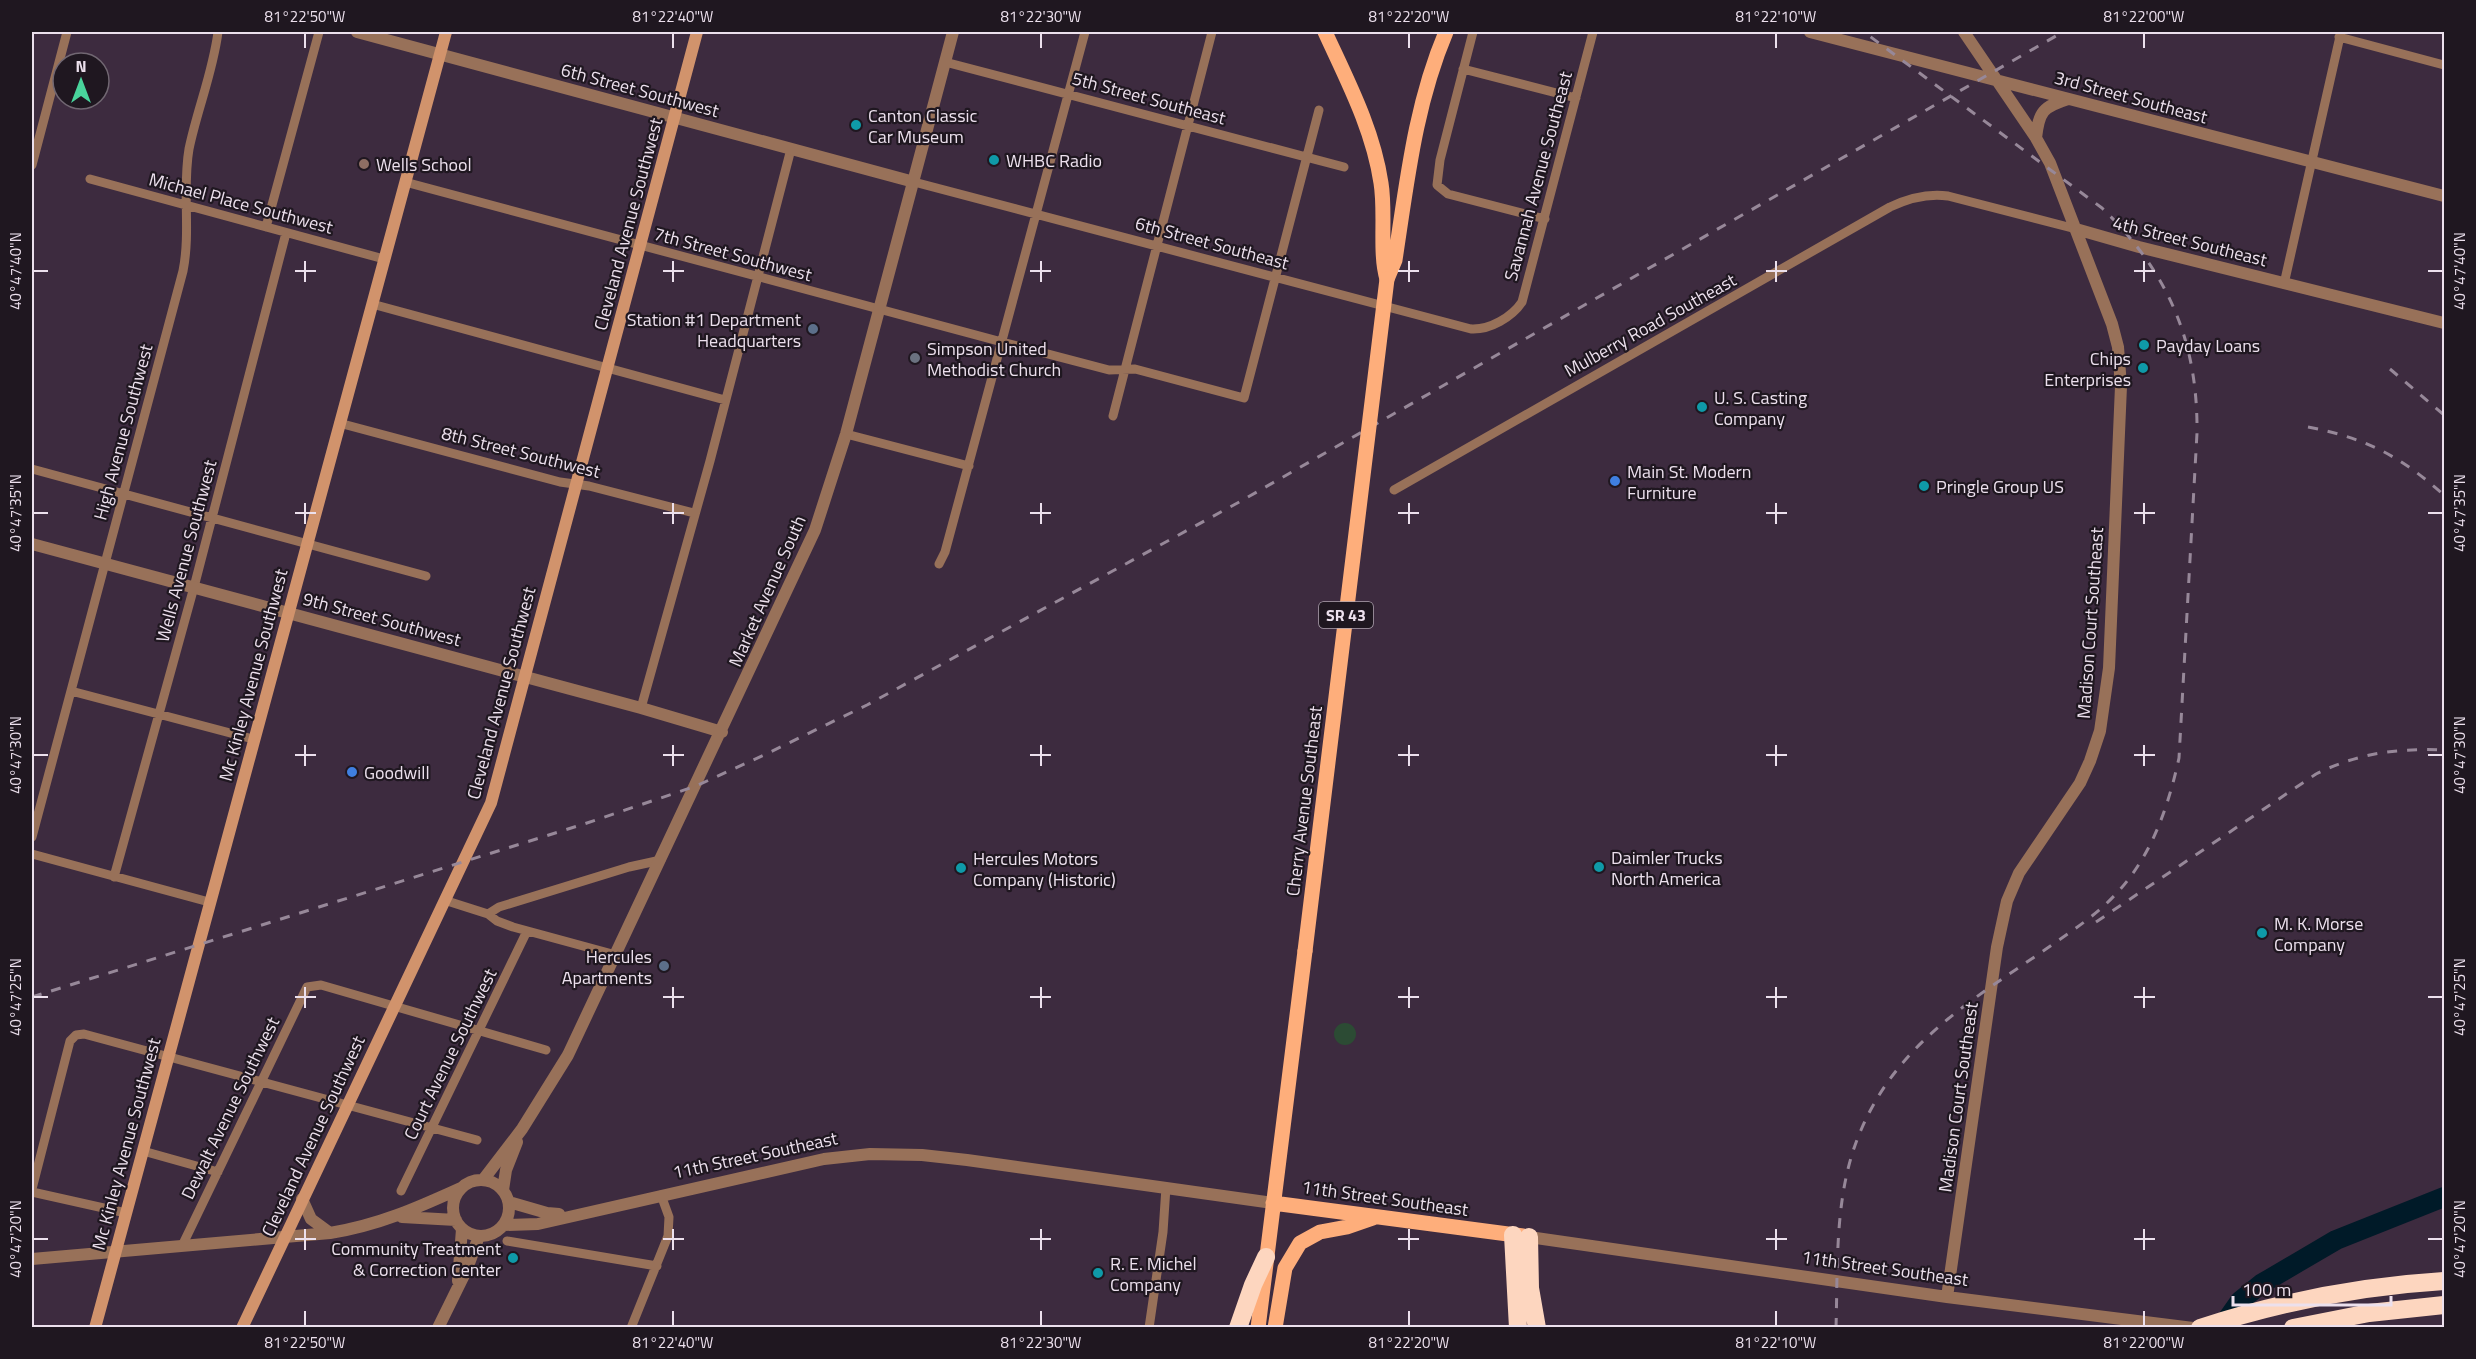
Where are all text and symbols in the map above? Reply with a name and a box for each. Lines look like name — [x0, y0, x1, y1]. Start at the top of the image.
text: 81°22'50"W — [265, 5, 345, 28]
text: 81°22'40"W — [633, 5, 713, 28]
text: 81°22'30"W — [1001, 5, 1081, 28]
text: 81°22'20"W — [1369, 5, 1449, 28]
text: 81°22'10"W — [1736, 5, 1816, 28]
text: 81°22'00"W — [2104, 5, 2184, 28]
north arrow — [51, 51, 111, 111]
text: N — [75, 54, 87, 78]
street label: 6th Street Southwest — [558, 56, 723, 124]
street label: 3rd Street Southeast — [2051, 64, 2211, 131]
street label: 5th Street Southeast — [1069, 65, 1229, 132]
street label: Savannah Avenue Southeast — [1497, 68, 1579, 284]
place label: Canton Classic Car Museum — [868, 102, 978, 150]
street label: Cleveland Avenue Southwest — [587, 114, 670, 333]
marker: Canton Classic Car Museum — [849, 118, 863, 132]
place label: WHBC Radio — [1006, 147, 1102, 174]
place label: Wells School — [376, 151, 472, 178]
marker: WHBC Radio — [987, 153, 1001, 167]
marker: Wells School — [357, 157, 371, 171]
street label: Michael Place Southwest — [146, 165, 337, 241]
street label: 4th Street Southeast — [2110, 209, 2271, 273]
street label: 6th Street Southeast — [1132, 210, 1292, 277]
street label: 7th Street Southwest — [651, 220, 816, 288]
text: 40°47'40"N — [4, 232, 27, 310]
text: 40°47'40"N — [2448, 232, 2471, 310]
street label: Mulberry Road Southeast — [1559, 266, 1742, 384]
place label: Station #1 Department Headquarters — [627, 306, 802, 354]
marker: Station #1 Department Headquarters — [806, 322, 820, 336]
place label: Payday Loans — [2156, 332, 2260, 359]
place label: Simpson United Methodist Church — [927, 335, 1061, 383]
marker: Payday Loans — [2137, 338, 2151, 352]
street label: High Avenue Southwest — [86, 340, 160, 523]
place label: Chips Enterprises — [2044, 345, 2131, 393]
marker: Simpson United Methodist Church — [908, 351, 922, 365]
marker: Chips Enterprises — [2136, 361, 2150, 375]
place label: U. S. Casting Company — [1714, 384, 1807, 432]
marker: U. S. Casting Company — [1695, 400, 1709, 414]
street label: 8th Street Southwest — [439, 419, 604, 485]
street label: Wells Avenue Southwest — [149, 456, 224, 645]
place label: Main St. Modern Furniture — [1627, 458, 1752, 506]
place label: Pringle Group US — [1936, 473, 2064, 500]
text: 40°47'35"N — [4, 474, 27, 552]
marker: Main St. Modern Furniture — [1608, 474, 1622, 488]
text: 40°47'35"N — [2448, 474, 2471, 552]
marker: Pringle Group US — [1917, 479, 1931, 493]
street label: Market Avenue South — [721, 511, 813, 671]
street label: Madison Court Southeast — [2070, 526, 2110, 720]
street label: Mc Kinley Avenue Southwest — [212, 565, 295, 784]
street label: Cleveland Avenue Southwest — [460, 583, 543, 802]
street label: 9th Street Southwest — [300, 585, 465, 653]
road number: SR 43 — [1319, 602, 1373, 628]
street label: Cherry Avenue Southeast — [1279, 704, 1329, 898]
text: 40°47'30"N — [4, 716, 27, 794]
text: 40°47'30"N — [2448, 716, 2471, 794]
place label: Goodwill — [364, 759, 430, 786]
marker: Goodwill — [345, 765, 359, 779]
place label: Daimler Trucks North America — [1611, 844, 1723, 892]
place label: Hercules Motors Company (Historic) — [973, 845, 1116, 893]
marker: Daimler Trucks North America — [1592, 860, 1606, 874]
marker: Hercules Motors Company (Historic) — [954, 861, 968, 875]
place label: M. K. Morse Company — [2274, 910, 2363, 958]
marker: M. K. Morse Company — [2255, 926, 2269, 940]
place label: Hercules Apartments — [562, 943, 652, 991]
text: 40°47'25"N — [4, 958, 27, 1036]
text: 40°47'25"N — [2448, 958, 2471, 1036]
marker: Hercules Apartments — [657, 959, 671, 973]
street label: Court Avenue Southwest — [397, 963, 504, 1144]
street label: Madison Court Southeast — [1931, 999, 1985, 1194]
street label: Dewalt Avenue Southwest — [174, 1012, 286, 1204]
street label: Cleveland Avenue Southwest — [254, 1030, 372, 1241]
street label: Mc Kinley Avenue Southwest — [85, 1034, 168, 1253]
street label: 11th Street Southeast — [670, 1124, 841, 1186]
street label: 11th Street Southeast — [1300, 1173, 1471, 1223]
text: 40°47'20"N — [4, 1200, 27, 1278]
text: 40°47'20"N — [2448, 1200, 2471, 1278]
place label: Community Treatment & Correction Center — [331, 1235, 502, 1283]
street label: 11th Street Southeast — [1800, 1243, 1971, 1293]
place label: R. E. Michel Company — [1110, 1250, 1197, 1298]
marker: Community Treatment & Correction Center — [506, 1251, 520, 1265]
marker: R. E. Michel Company — [1091, 1266, 1105, 1280]
scale bar — [2233, 1269, 2390, 1307]
text: 100 m — [2242, 1276, 2291, 1303]
text: 81°22'50"W — [265, 1331, 345, 1354]
text: 81°22'40"W — [633, 1331, 713, 1354]
text: 81°22'30"W — [1001, 1331, 1081, 1354]
text: 81°22'20"W — [1369, 1331, 1449, 1354]
text: 81°22'10"W — [1736, 1331, 1816, 1354]
text: 81°22'00"W — [2104, 1331, 2184, 1354]

